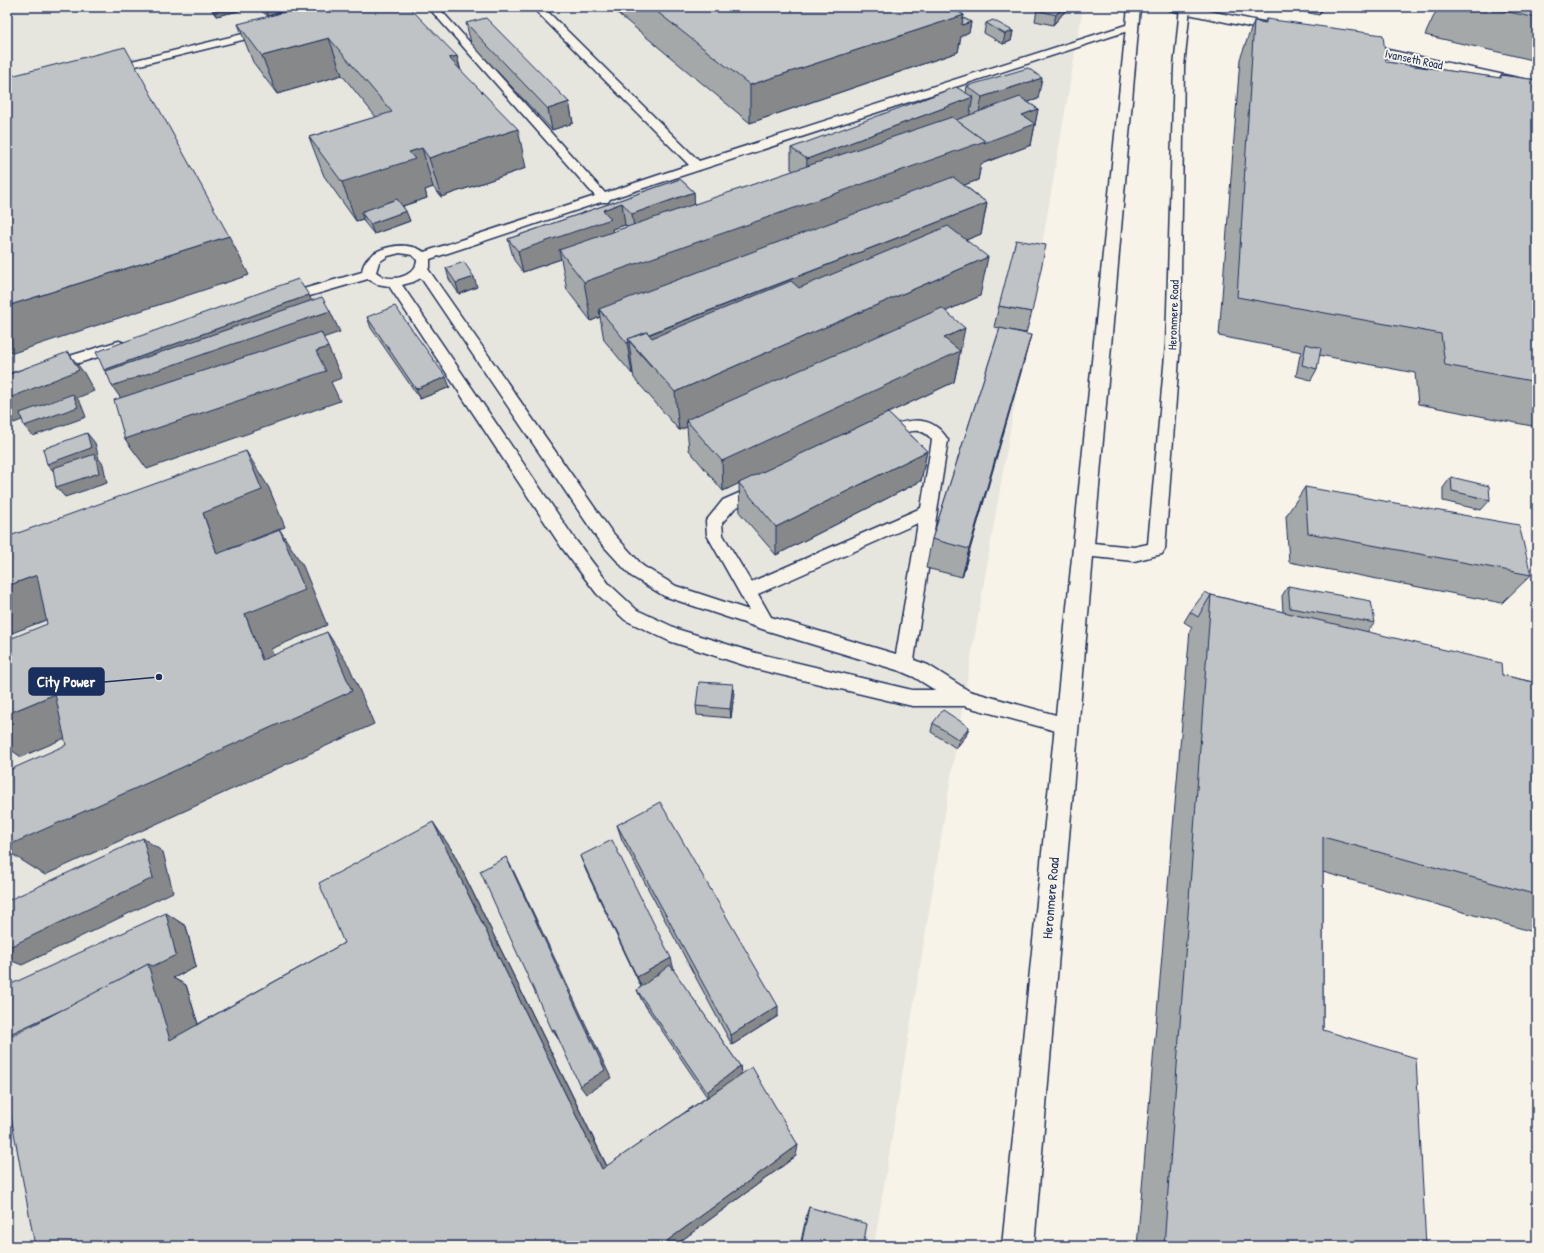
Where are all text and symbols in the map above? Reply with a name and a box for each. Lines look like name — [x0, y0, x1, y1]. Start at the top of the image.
street label: Ivanseth Road — [1383, 45, 1445, 73]
street label: Heronmere Road — [1163, 279, 1183, 350]
callout: City Power — [29, 668, 104, 695]
text: City Power — [37, 671, 95, 693]
street label: Heronmere Road — [1037, 856, 1063, 940]

